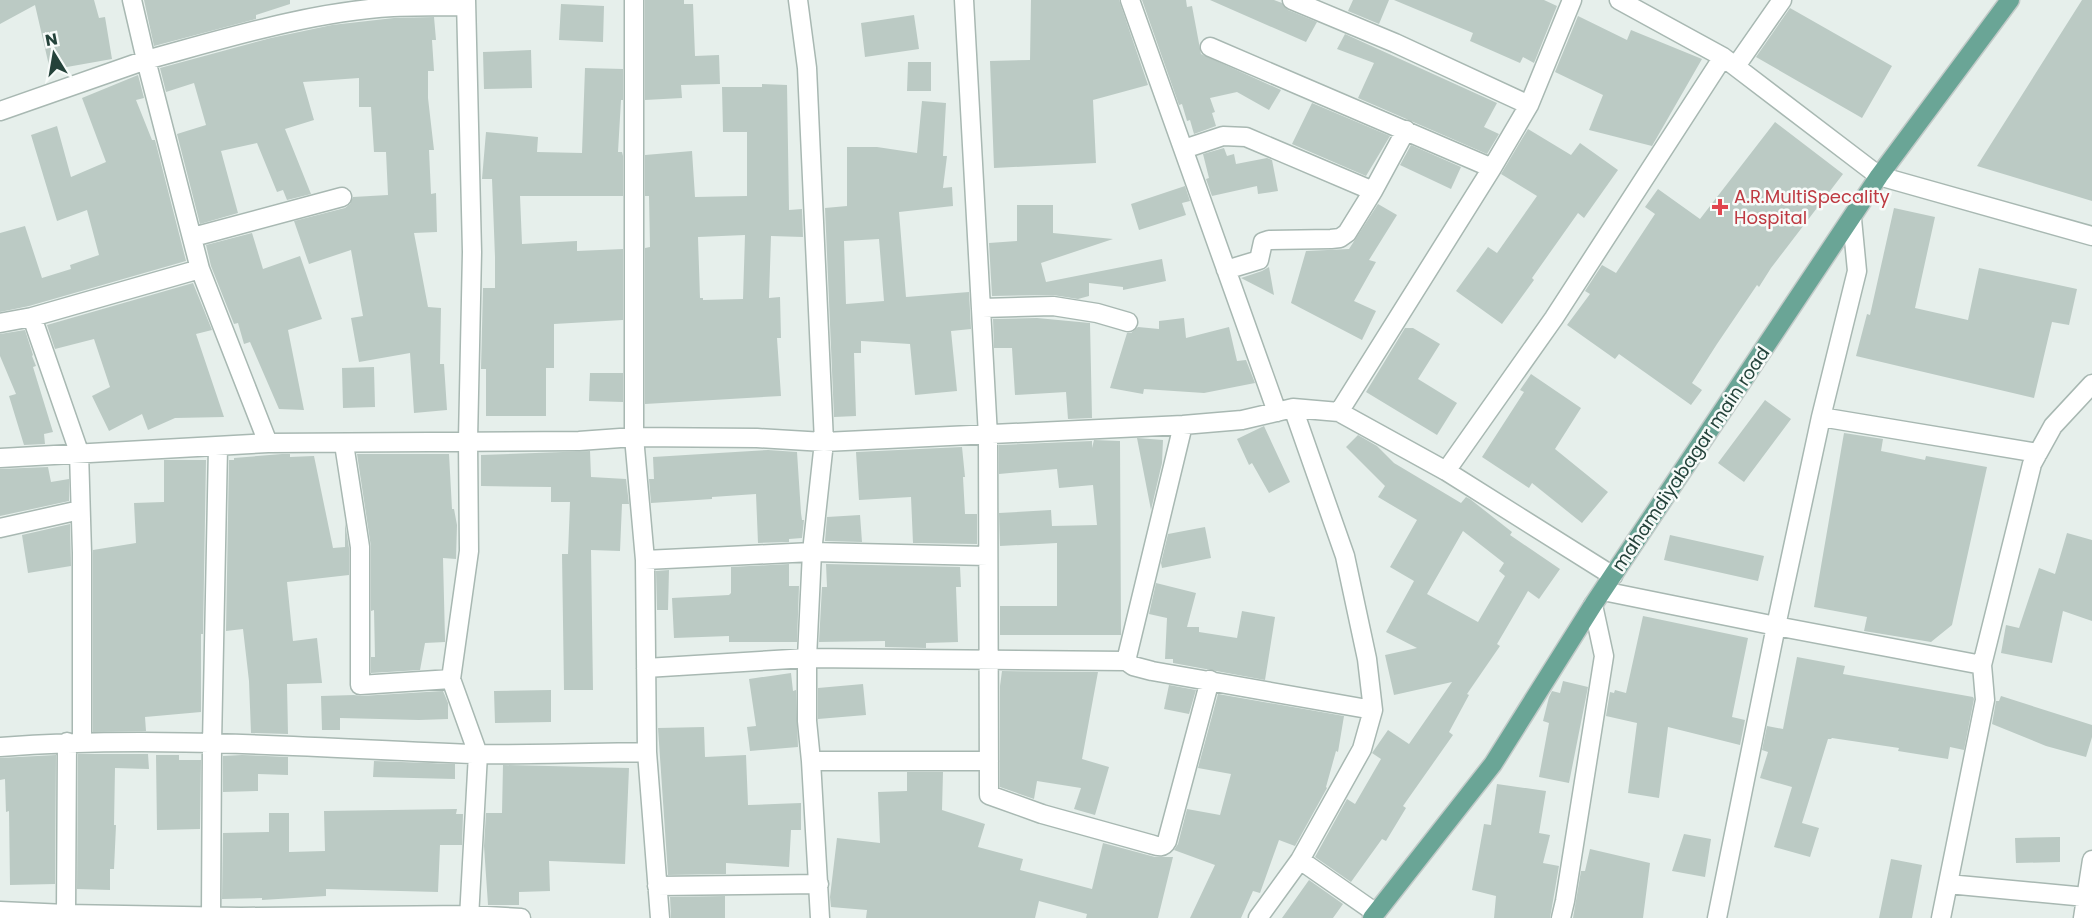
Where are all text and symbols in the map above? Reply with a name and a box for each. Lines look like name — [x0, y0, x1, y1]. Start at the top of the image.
north arrow — [24, 24, 84, 84]
text: N — [43, 27, 59, 52]
place label: A.R.MultiSpecality Hospital — [1734, 184, 1890, 230]
marker: A.R.MultiSpecality Hospital — [1711, 198, 1729, 216]
street label: mahamdiyabagar main road — [1606, 341, 1775, 576]

